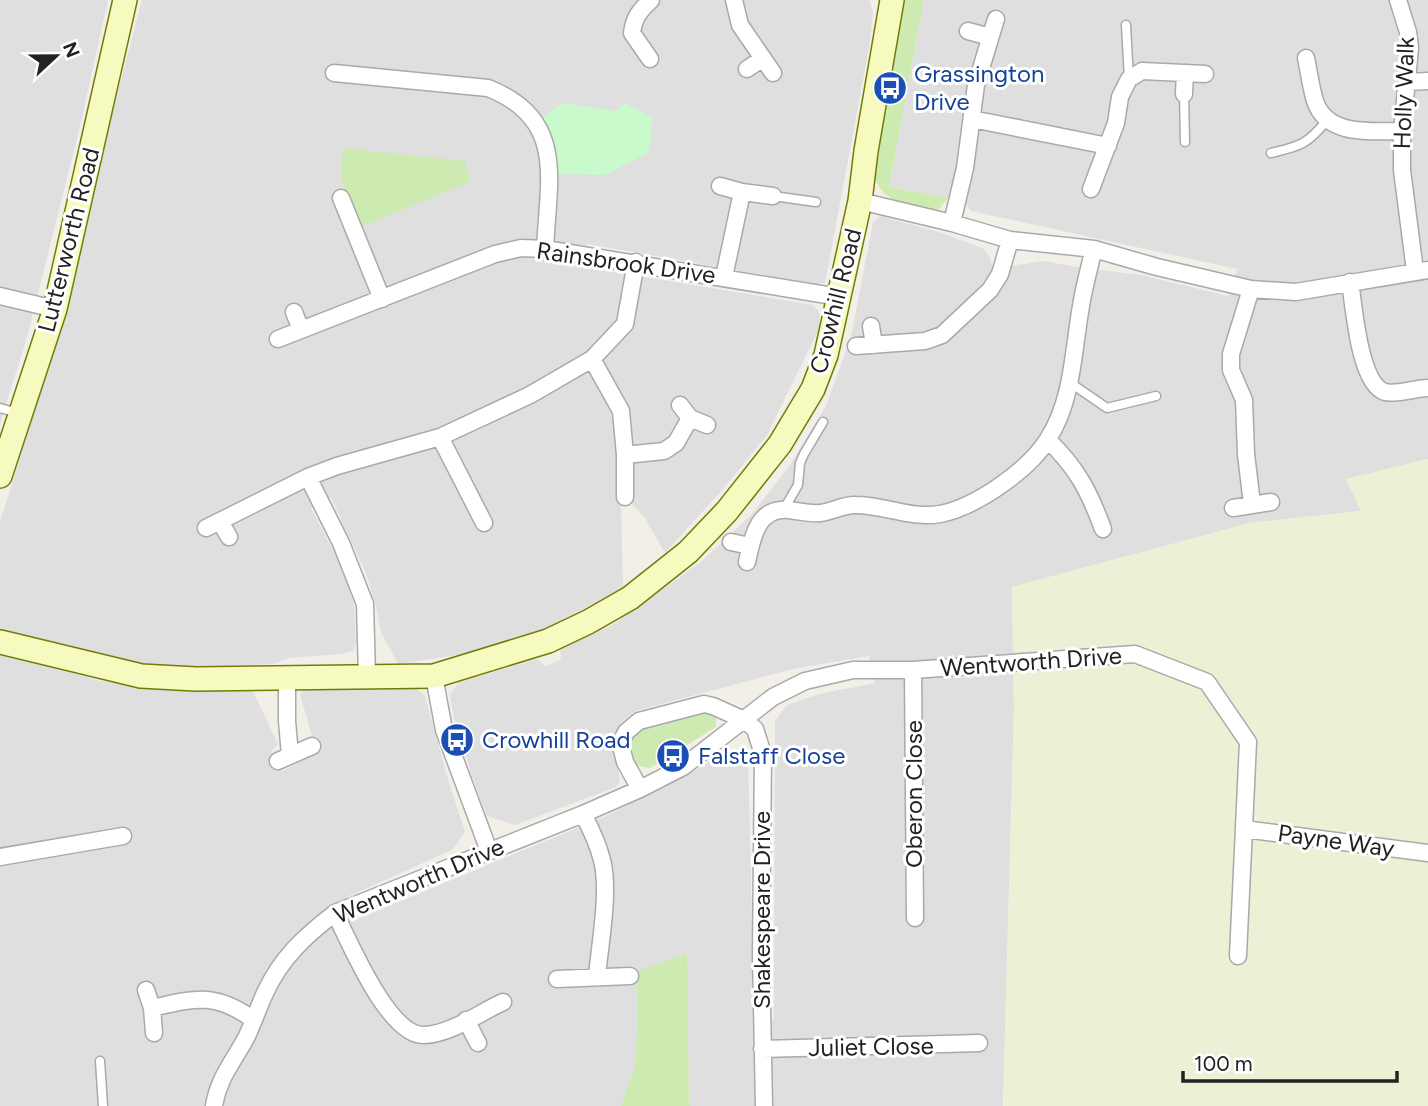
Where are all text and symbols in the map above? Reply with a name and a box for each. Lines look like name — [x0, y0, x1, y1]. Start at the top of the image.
north arrow — [21, 21, 91, 91]
street label: Holly Walk — [1387, 36, 1420, 150]
text: N — [58, 39, 85, 61]
place label: Grassington Drive — [914, 59, 1044, 116]
bus stop icon: Grassington Drive — [871, 69, 909, 107]
street label: Lutterworth Road — [32, 144, 105, 335]
street label: Crowhill Road — [803, 225, 868, 376]
street label: Rainsbrook Drive — [535, 236, 717, 289]
street label: Wentworth Drive — [939, 641, 1123, 682]
street label: Oberon Close — [899, 720, 928, 868]
bus stop icon: Crowhill Road — [438, 721, 476, 759]
place label: Crowhill Road — [482, 725, 631, 754]
bus stop icon: Falstaff Close — [654, 737, 692, 775]
place label: Falstaff Close — [698, 741, 845, 770]
street label: Shakespeare Drive — [747, 811, 776, 1009]
street label: Payne Way — [1276, 818, 1397, 863]
street label: Wentworth Drive — [329, 832, 508, 929]
street label: Juliet Close — [808, 1031, 934, 1062]
scale bar — [1183, 1040, 1396, 1084]
text: 100 m — [1194, 1051, 1253, 1076]

